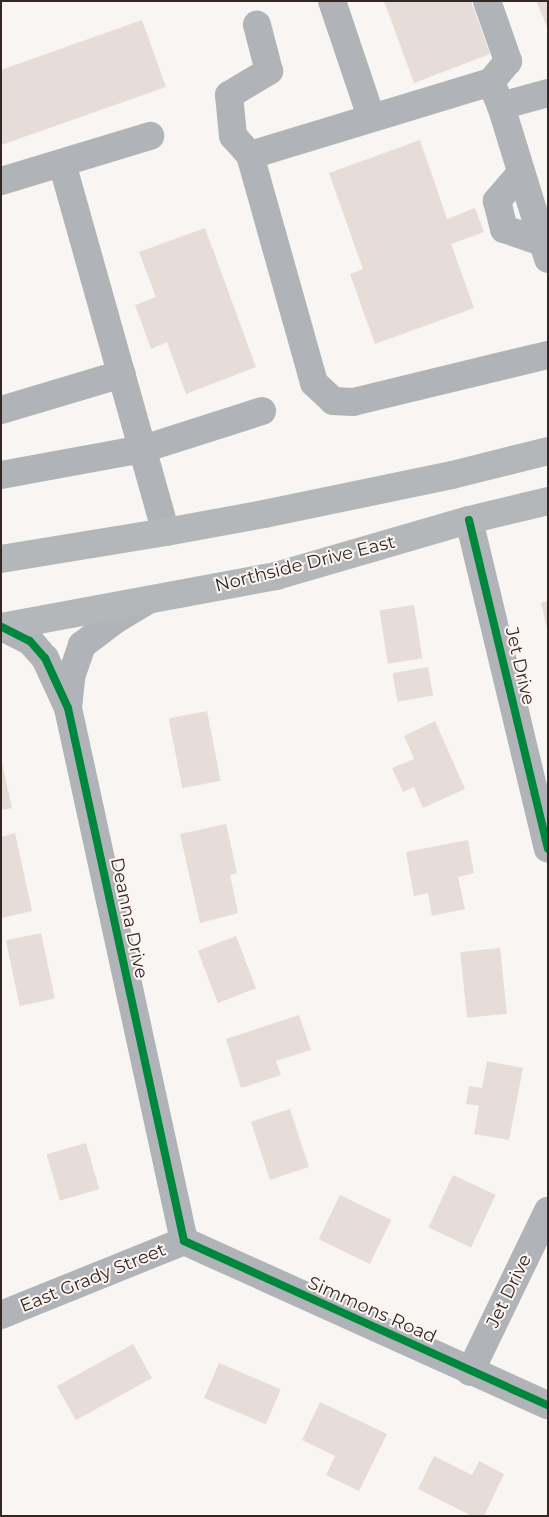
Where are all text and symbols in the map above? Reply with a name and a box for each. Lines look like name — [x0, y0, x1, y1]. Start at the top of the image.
street label: Northside Drive East — [213, 531, 397, 597]
street label: Jet Drive — [501, 625, 539, 707]
street label: Deanna Drive — [106, 856, 152, 980]
street label: East Grady Street — [17, 1239, 169, 1317]
street label: Jet Drive — [482, 1251, 536, 1331]
street label: Simmons Road — [305, 1272, 439, 1348]

